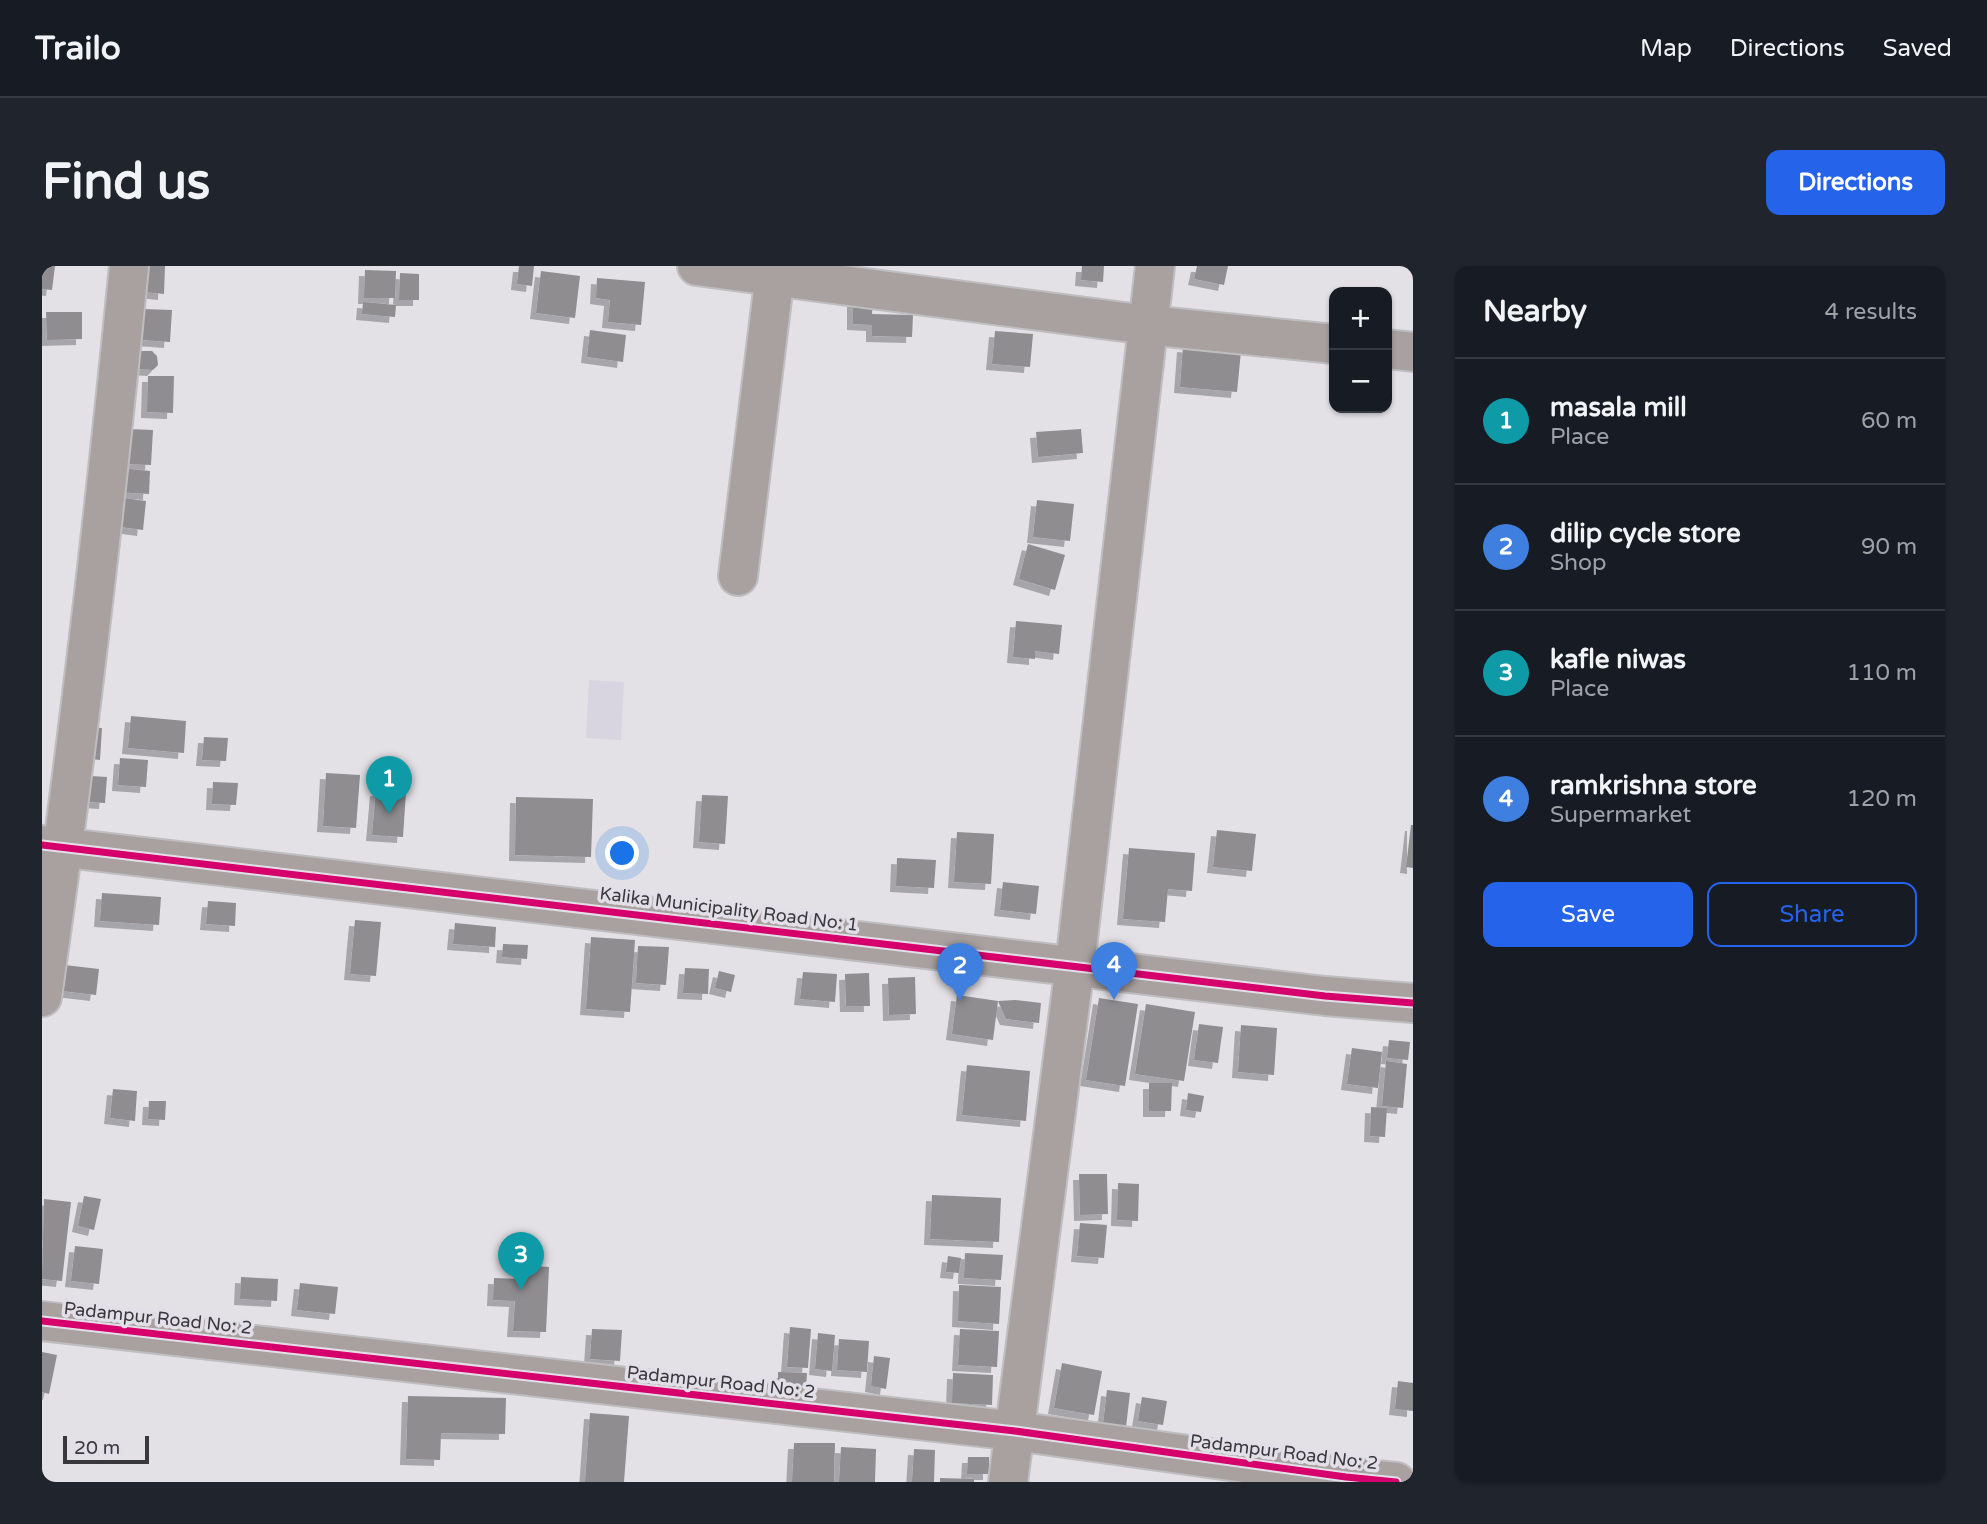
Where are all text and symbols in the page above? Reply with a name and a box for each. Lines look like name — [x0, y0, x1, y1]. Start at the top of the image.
text: Trailo — [35, 29, 121, 68]
text: Map — [1640, 34, 1692, 63]
text: Directions — [1730, 34, 1845, 63]
text: Saved — [1883, 34, 1952, 63]
button: Directions — [1766, 150, 1945, 215]
text: Find us — [42, 153, 210, 212]
map controls — [1329, 287, 1392, 413]
button: + — [1329, 287, 1392, 350]
text: Nearby — [1483, 293, 1587, 330]
text: 4 results — [1824, 298, 1917, 326]
button: − — [1329, 350, 1392, 413]
text: masala mill — [1550, 392, 1687, 423]
text: 1 — [1499, 407, 1513, 435]
text: 60 m — [1861, 407, 1917, 435]
text: Place — [1550, 423, 1609, 451]
text: dilip cycle store — [1550, 518, 1741, 549]
text: 2 — [1499, 533, 1513, 561]
text: 90 m — [1861, 533, 1917, 561]
text: Shop — [1550, 549, 1607, 577]
text: kafle niwas — [1550, 644, 1686, 675]
text: 3 — [1499, 659, 1513, 687]
text: 110 m — [1847, 659, 1917, 687]
text: Place — [1550, 675, 1609, 703]
pin: 1 — [366, 756, 412, 814]
text: ramkrishna store — [1550, 770, 1757, 801]
text: 4 — [1499, 785, 1513, 813]
text: 120 m — [1847, 785, 1917, 813]
text: Supermarket — [1550, 801, 1691, 829]
your location — [605, 836, 639, 870]
street label: Kalika Municipality Road No: 1 — [598, 882, 860, 936]
button: Save — [1483, 882, 1693, 947]
button: Share — [1707, 882, 1917, 947]
pin: 4 — [1091, 942, 1137, 1000]
pin: 2 — [937, 943, 983, 1001]
pin: 3 — [498, 1232, 544, 1290]
street label: Padampur Road No: 2 — [63, 1297, 253, 1339]
street label: Padampur Road No: 2 — [626, 1361, 816, 1403]
street label: Padampur Road No: 2 — [1189, 1430, 1379, 1474]
scale bar — [63, 1433, 149, 1465]
text: 20 m — [74, 1437, 120, 1459]

